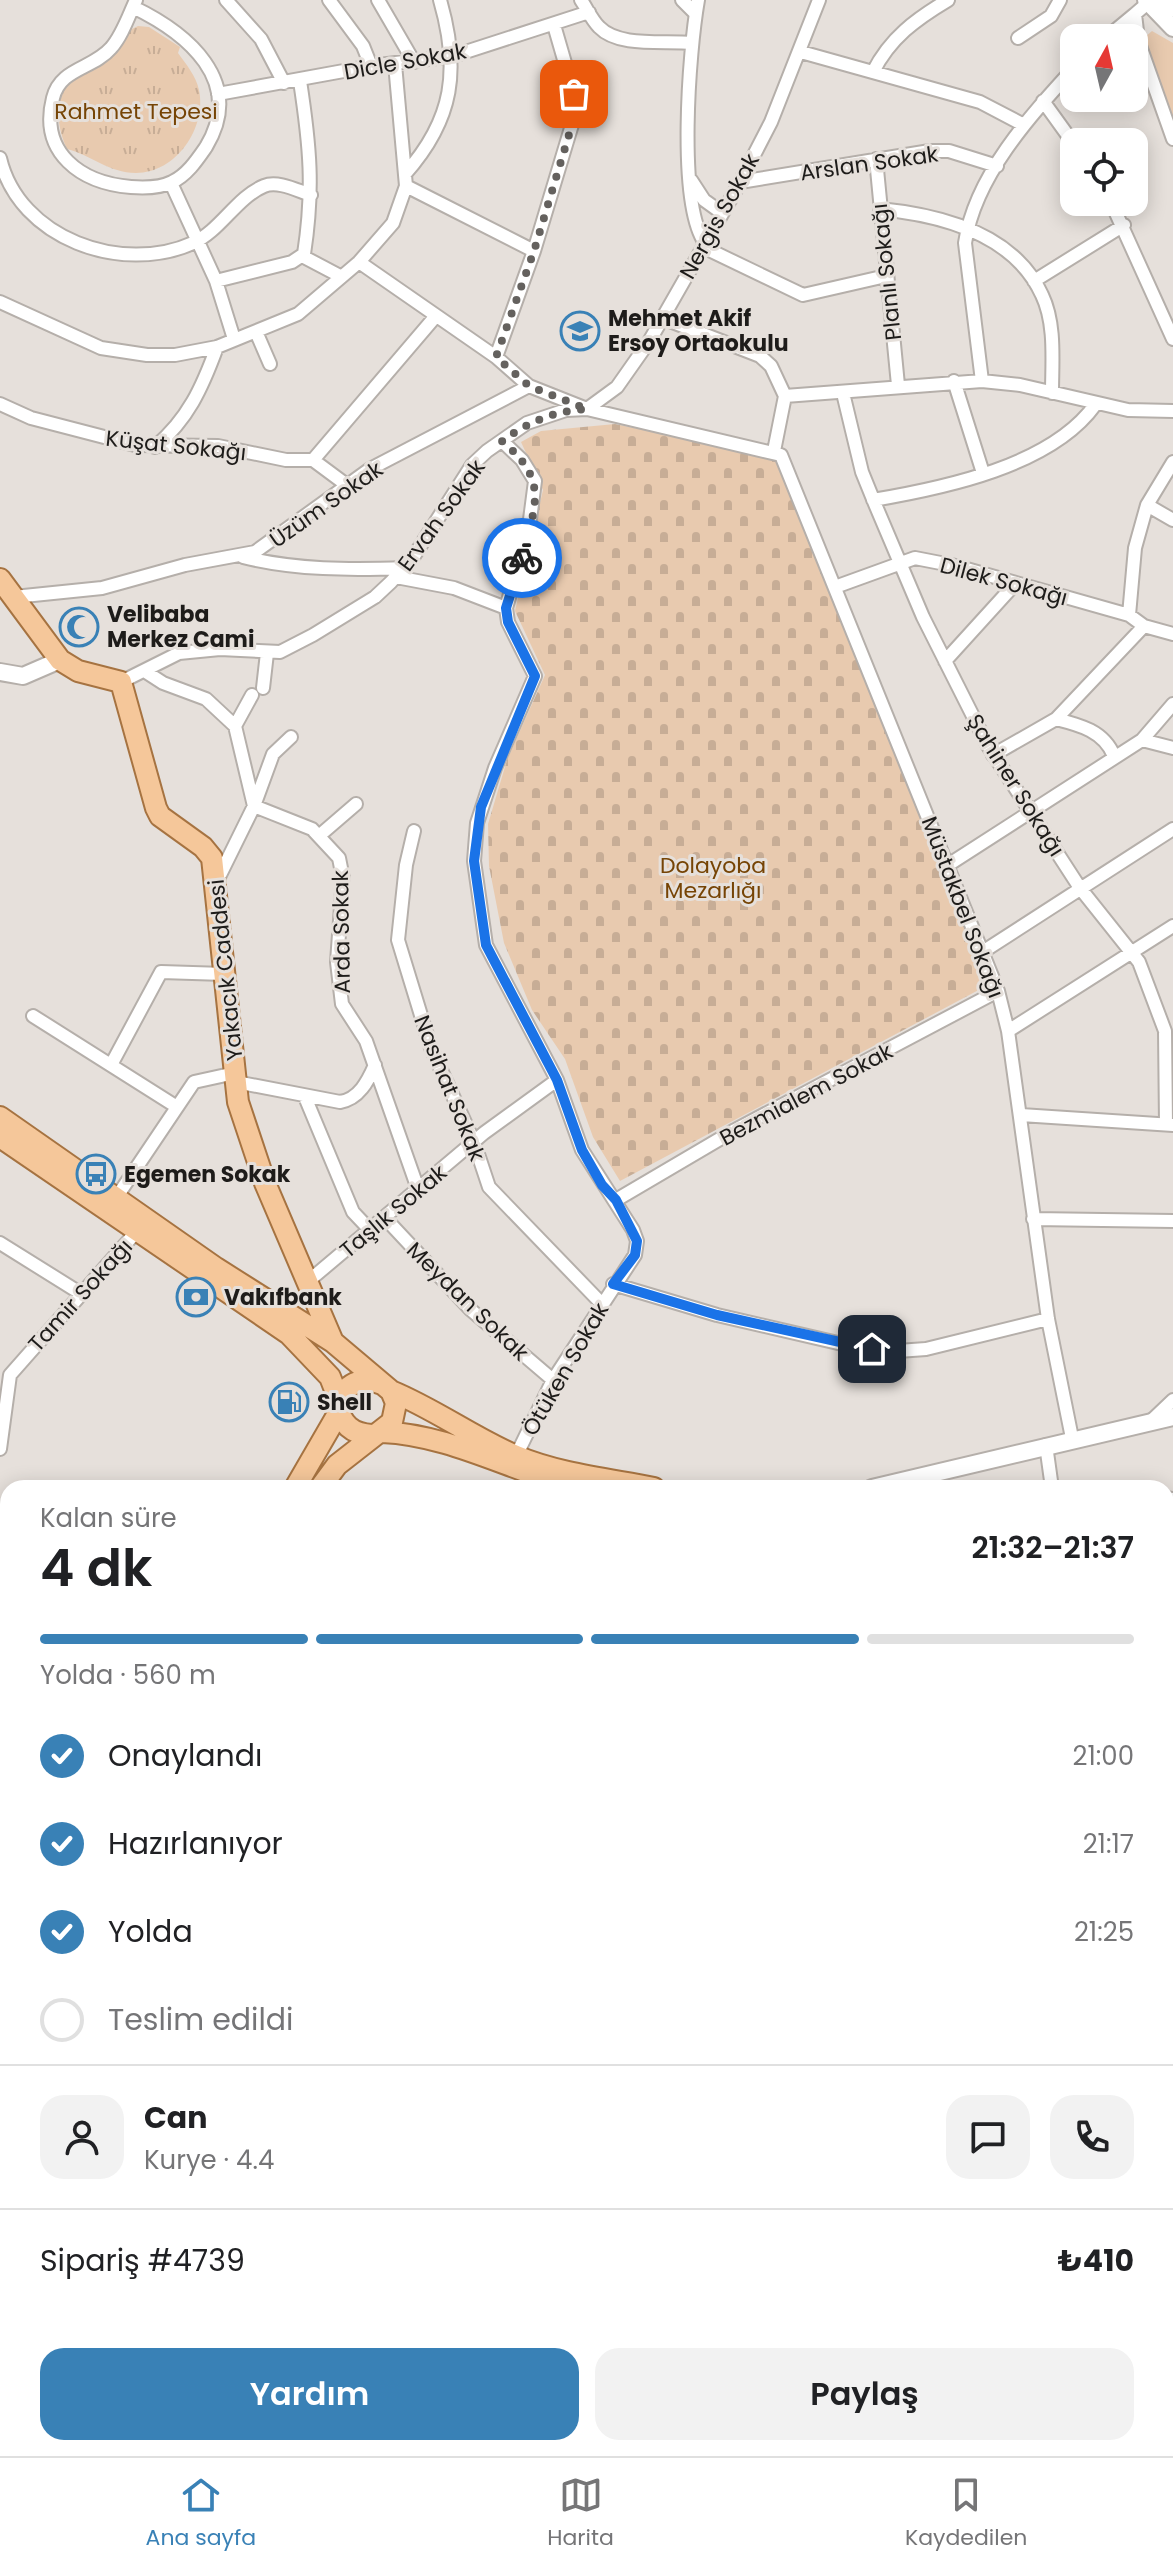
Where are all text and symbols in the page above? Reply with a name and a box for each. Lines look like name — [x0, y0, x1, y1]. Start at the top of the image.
north arrow — [1060, 24, 1148, 112]
map controls — [1060, 24, 1148, 216]
street label: Dicle Sokak — [341, 35, 469, 88]
pin — [540, 60, 608, 128]
icon: bag — [552, 72, 596, 116]
park label: Rahmet Tepesi — [54, 96, 218, 127]
button: locate — [1060, 128, 1148, 216]
street label: Arslan Sokak — [798, 138, 941, 189]
street label: Nergis Sokak — [672, 147, 767, 285]
street label: Planlı Sokağı — [864, 202, 909, 342]
place label: Mehmet Akif Ersoy Ortaokulu — [608, 303, 789, 359]
school or university icon: Mehmet Akif Ersoy Ortaokulu — [559, 310, 601, 352]
street label: Küşat Sokağı — [104, 423, 248, 468]
street label: Üzüm Sokak — [263, 453, 390, 555]
street label: Ervah Sokak — [390, 453, 493, 577]
courier — [482, 518, 562, 598]
icon: bike — [500, 536, 544, 580]
street label: Dilek Sokağı — [937, 550, 1071, 613]
place label: Velibaba Merkez Cami — [107, 599, 254, 655]
mosque icon: Velibaba Merkez Cami — [58, 606, 100, 648]
street label: Şahiner Sokağı — [959, 708, 1072, 862]
street label: Müstakbel Sokağı — [914, 812, 1011, 1002]
park label: Dolayoba Mezarlığı — [660, 850, 766, 906]
street label: Arda Sokak — [325, 869, 358, 994]
street label: Yakacık Caddesi — [201, 878, 250, 1062]
street label: Nasihat Sokak — [406, 1011, 493, 1166]
street label: Bezmialem Sokak — [714, 1035, 899, 1153]
bus stop icon: Egemen Sokak — [75, 1153, 117, 1195]
street label: Taşlık Sokak — [333, 1157, 454, 1265]
place label: Egemen Sokak — [124, 1159, 291, 1190]
street label: Tamir Sokağı — [21, 1232, 140, 1359]
street label: Meydan Sokak — [400, 1235, 536, 1368]
bank icon: Vakıfbank — [175, 1276, 217, 1318]
place label: Vakıfbank — [224, 1282, 342, 1313]
street label: Ötüken Sokak — [515, 1296, 616, 1441]
pin — [838, 1315, 906, 1383]
icon: home — [850, 1327, 894, 1371]
fuel station icon: Shell — [268, 1381, 310, 1423]
place label: Shell — [317, 1387, 372, 1418]
text: Kalan süre — [40, 1500, 177, 1536]
text: 21:32–21:37 — [971, 1526, 1134, 1569]
text: 4 dk — [40, 1531, 152, 1604]
text: Yolda · 560 m — [40, 1657, 216, 1693]
icon: check — [40, 1734, 84, 1778]
text: Onaylandı — [108, 1734, 262, 1777]
text: 21:00 — [1073, 1738, 1134, 1774]
icon: check — [40, 1822, 84, 1866]
text: Hazırlanıyor — [108, 1822, 283, 1865]
text: 21:17 — [1083, 1826, 1134, 1862]
icon: check — [40, 1910, 84, 1954]
text: Yolda — [108, 1910, 193, 1953]
text: 21:25 — [1074, 1914, 1134, 1950]
text: Teslim edildi — [108, 1998, 293, 2041]
button: person — [40, 2095, 124, 2179]
button: chat — [946, 2095, 1030, 2179]
button: phone — [1050, 2095, 1134, 2179]
text: Can — [144, 2096, 207, 2139]
text: Kurye · 4.4 — [144, 2142, 274, 2178]
text: Sipariş #4739 — [40, 2239, 245, 2282]
text: ₺410 — [1058, 2239, 1134, 2282]
button: Yardım — [40, 2348, 579, 2440]
button: Paylaş — [595, 2348, 1134, 2440]
tab: Ana sayfa — [146, 2473, 256, 2554]
tab: Harita — [547, 2473, 614, 2554]
tab: Kaydedilen — [905, 2473, 1027, 2554]

